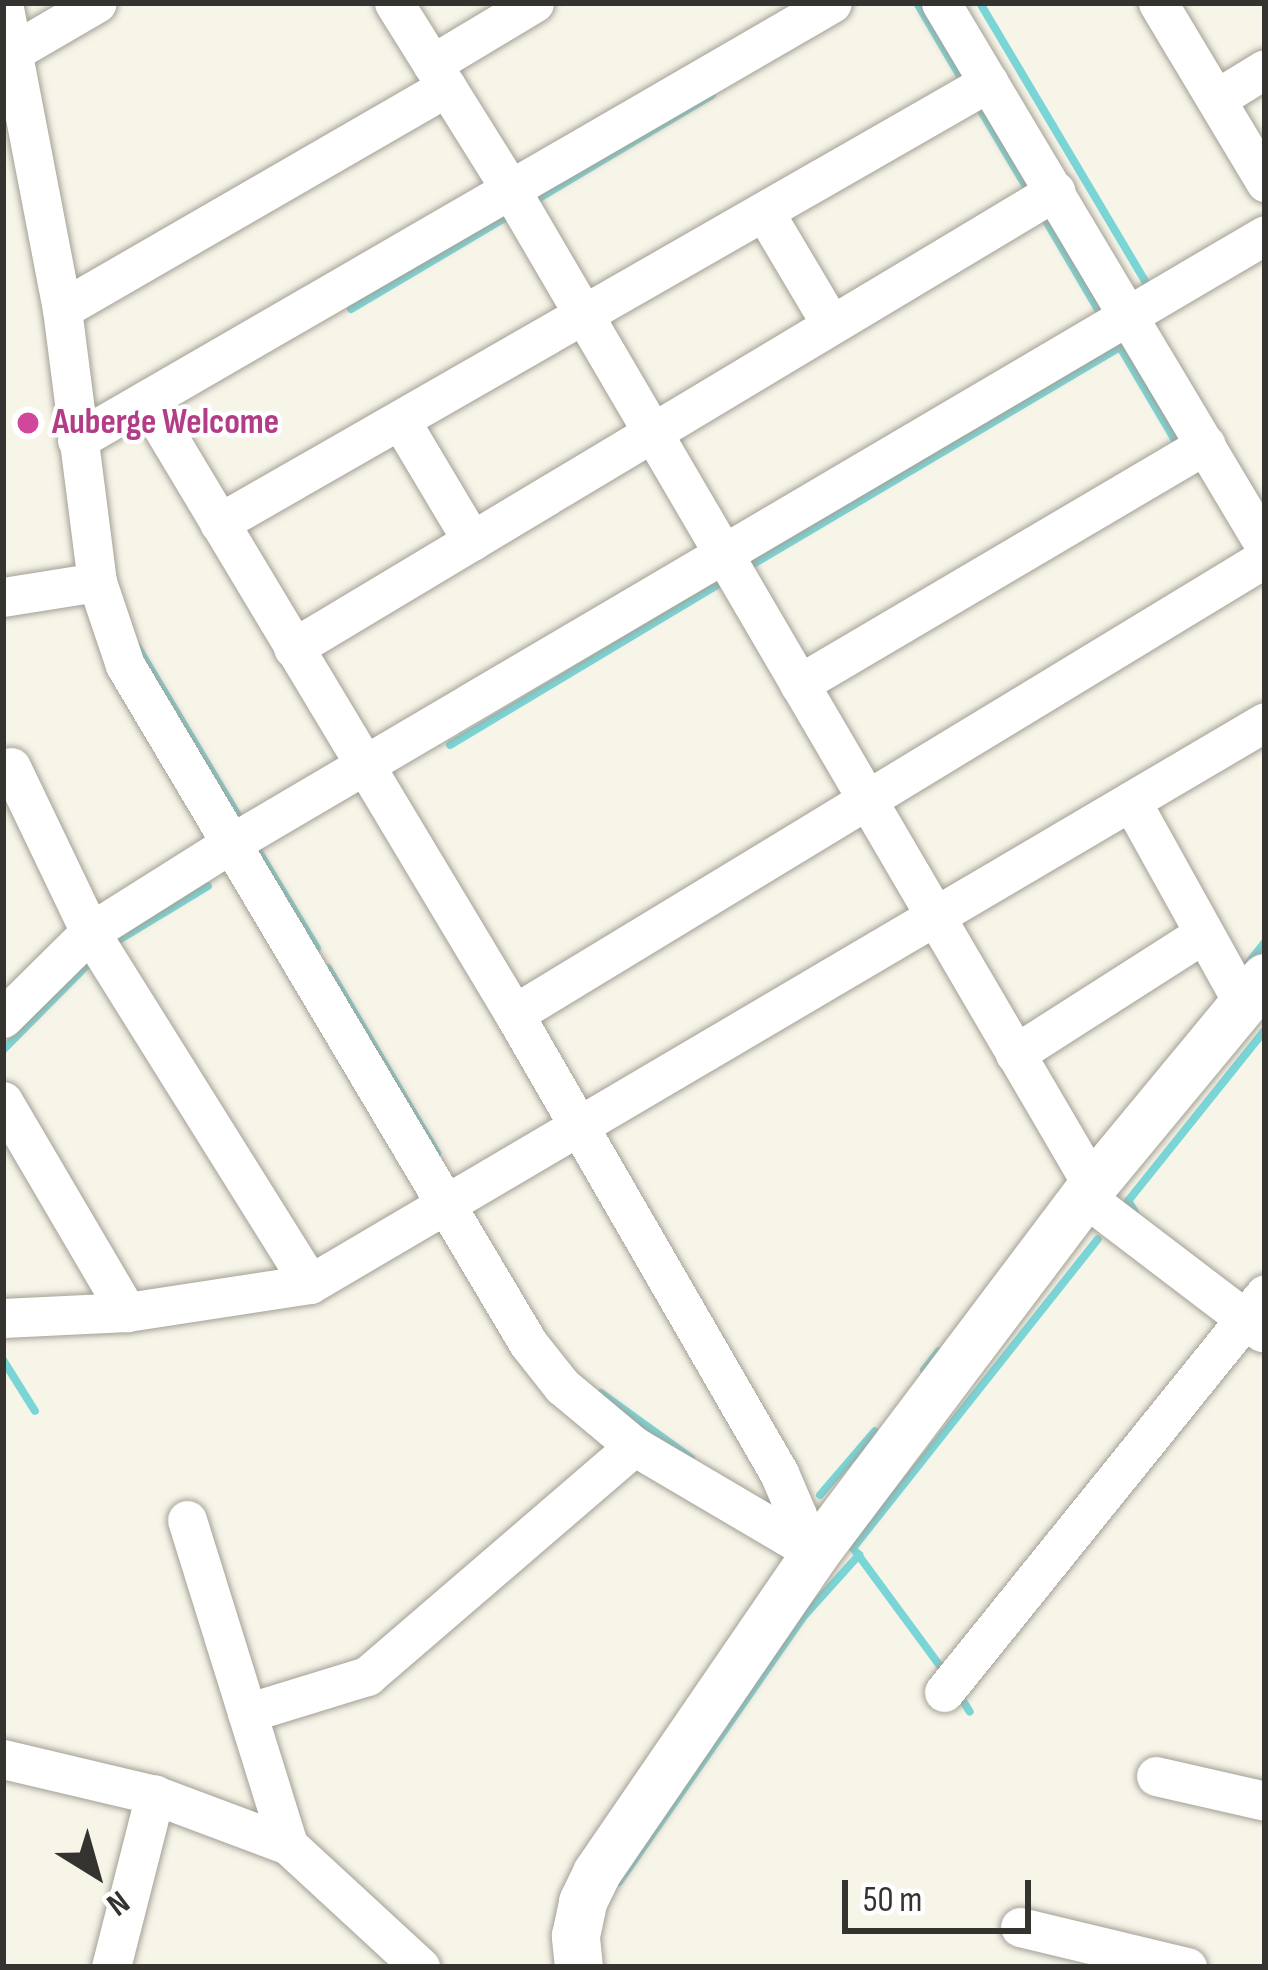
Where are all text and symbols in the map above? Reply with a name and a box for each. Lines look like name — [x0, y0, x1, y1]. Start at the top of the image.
place label: Auberge Welcome — [52, 401, 279, 445]
marker: Auberge Welcome — [15, 410, 41, 436]
north arrow — [36, 1814, 156, 1934]
scale bar — [848, 1856, 1037, 1930]
text: 50 m — [863, 1879, 922, 1922]
text: N — [99, 1881, 137, 1924]

